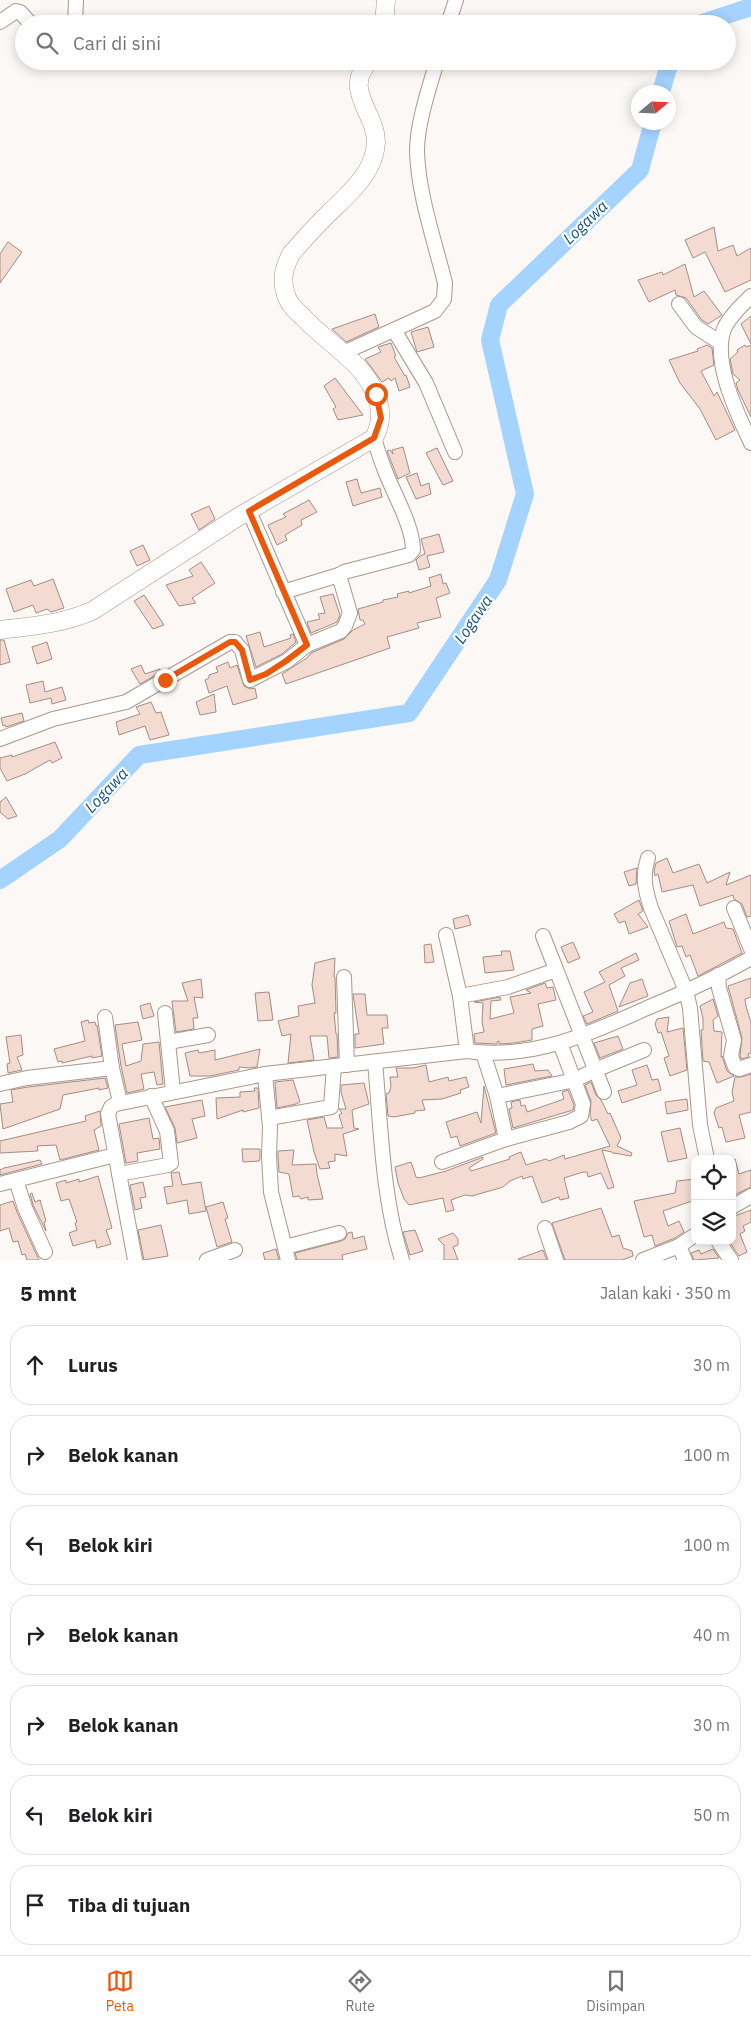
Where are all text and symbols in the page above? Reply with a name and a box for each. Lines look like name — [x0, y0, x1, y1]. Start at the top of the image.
search box — [15, 15, 736, 70]
icon: search — [33, 29, 61, 57]
text: Cari di sini — [73, 31, 161, 55]
north arrow — [631, 85, 676, 130]
water label: Logawa — [558, 196, 612, 248]
route start — [365, 383, 388, 406]
water label: Logawa — [449, 591, 497, 647]
route end — [154, 669, 177, 692]
water label: Logawa — [80, 763, 132, 817]
map controls — [691, 1155, 736, 1245]
button: locate — [691, 1155, 736, 1200]
button: layers — [691, 1200, 736, 1245]
text: 5 mnt — [20, 1279, 77, 1307]
text: Jalan kaki · 350 m — [600, 1283, 731, 1303]
icon: ahead — [21, 1351, 49, 1379]
text: Lurus — [68, 1353, 118, 1377]
text: 30 m — [693, 1355, 730, 1375]
icon: right — [21, 1441, 49, 1469]
text: Belok kanan — [68, 1443, 179, 1467]
text: 100 m — [683, 1445, 730, 1465]
icon: left — [21, 1531, 49, 1559]
text: Belok kiri — [68, 1533, 153, 1557]
text: 100 m — [683, 1535, 730, 1555]
icon: right — [21, 1621, 49, 1649]
text: Belok kanan — [68, 1623, 179, 1647]
text: 40 m — [693, 1625, 730, 1645]
icon: right — [21, 1711, 49, 1739]
text: Belok kanan — [68, 1713, 179, 1737]
text: 30 m — [693, 1715, 730, 1735]
icon: left — [21, 1801, 49, 1829]
text: Belok kiri — [68, 1803, 153, 1827]
text: 50 m — [693, 1805, 730, 1825]
icon: arrive — [21, 1891, 49, 1919]
text: Tiba di tujuan — [68, 1893, 190, 1917]
tab: Peta — [106, 1967, 134, 2015]
tab: Rute — [345, 1967, 375, 2015]
tab: Disimpan — [586, 1967, 645, 2015]

